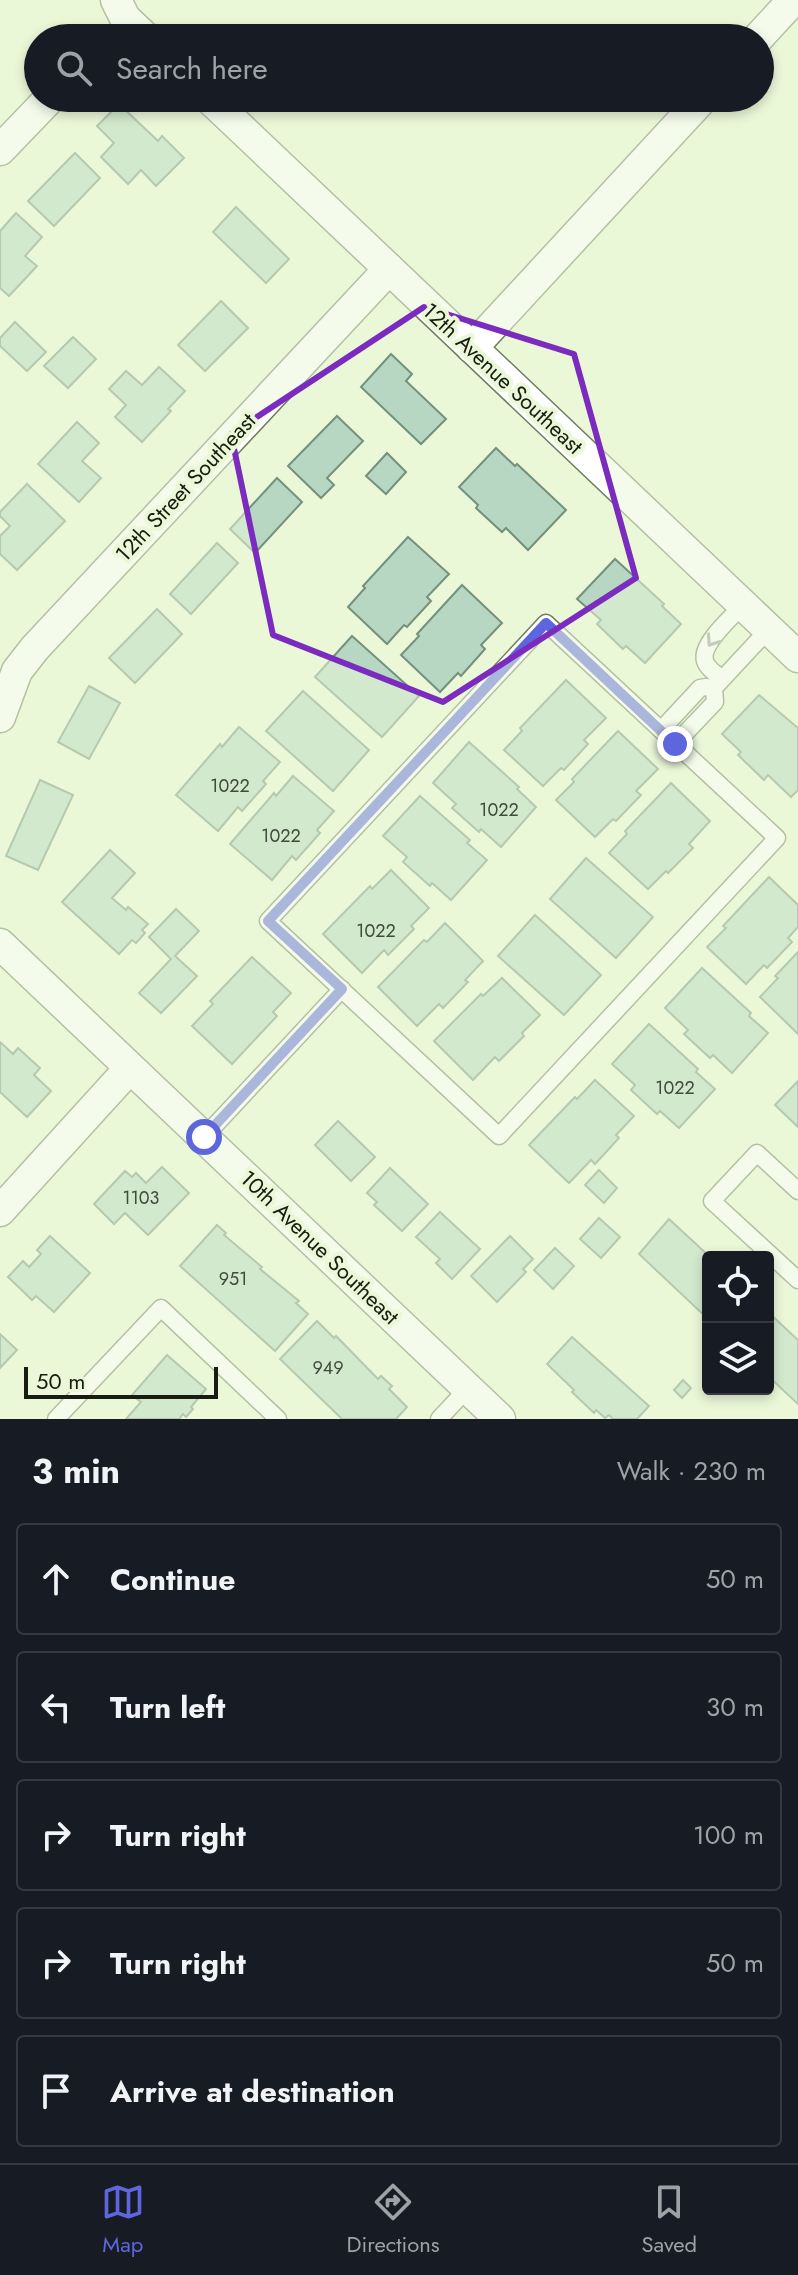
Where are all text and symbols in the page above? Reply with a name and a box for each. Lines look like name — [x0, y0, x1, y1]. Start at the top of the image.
search box — [24, 24, 774, 112]
icon: search — [52, 46, 96, 90]
text: Search here — [116, 47, 268, 90]
street label: 12th Avenue Southeast — [415, 295, 591, 462]
street label: 12th Street Southeast — [107, 405, 263, 569]
one-way arrow — [707, 633, 722, 647]
route end — [657, 726, 693, 762]
house number: 1022 — [210, 773, 250, 799]
house number: 1022 — [479, 797, 519, 823]
house number: 1022 — [261, 823, 301, 849]
house number: 1022 — [356, 918, 396, 944]
house number: 1022 — [655, 1075, 695, 1101]
route start — [186, 1119, 222, 1155]
street label: 10th Avenue Southeast — [233, 1162, 407, 1332]
house number: 1103 — [123, 1185, 160, 1211]
map controls — [702, 1251, 774, 1395]
button: locate — [702, 1251, 774, 1323]
house number: 951 — [219, 1266, 247, 1292]
button: layers — [702, 1323, 774, 1395]
house number: 949 — [312, 1355, 344, 1381]
scale bar — [24, 1363, 218, 1399]
text: 50 m — [36, 1365, 85, 1397]
text: 3 min — [32, 1447, 120, 1496]
text: Walk · 230 m — [617, 1452, 766, 1490]
icon: ahead — [34, 1557, 78, 1601]
text: Continue — [110, 1558, 236, 1601]
text: 50 m — [706, 1560, 764, 1598]
icon: left — [34, 1685, 78, 1729]
text: Turn left — [110, 1686, 225, 1729]
text: 30 m — [706, 1688, 764, 1726]
icon: right — [34, 1813, 78, 1857]
text: Turn right — [110, 1814, 246, 1857]
text: 100 m — [693, 1816, 764, 1854]
icon: right — [34, 1941, 78, 1985]
text: Turn right — [110, 1942, 246, 1985]
text: 50 m — [706, 1944, 764, 1982]
icon: arrive — [34, 2069, 78, 2113]
text: Arrive at destination — [110, 2070, 395, 2113]
tab: Map — [101, 2180, 145, 2260]
tab: Directions — [347, 2180, 440, 2260]
tab: Saved — [641, 2180, 697, 2260]

